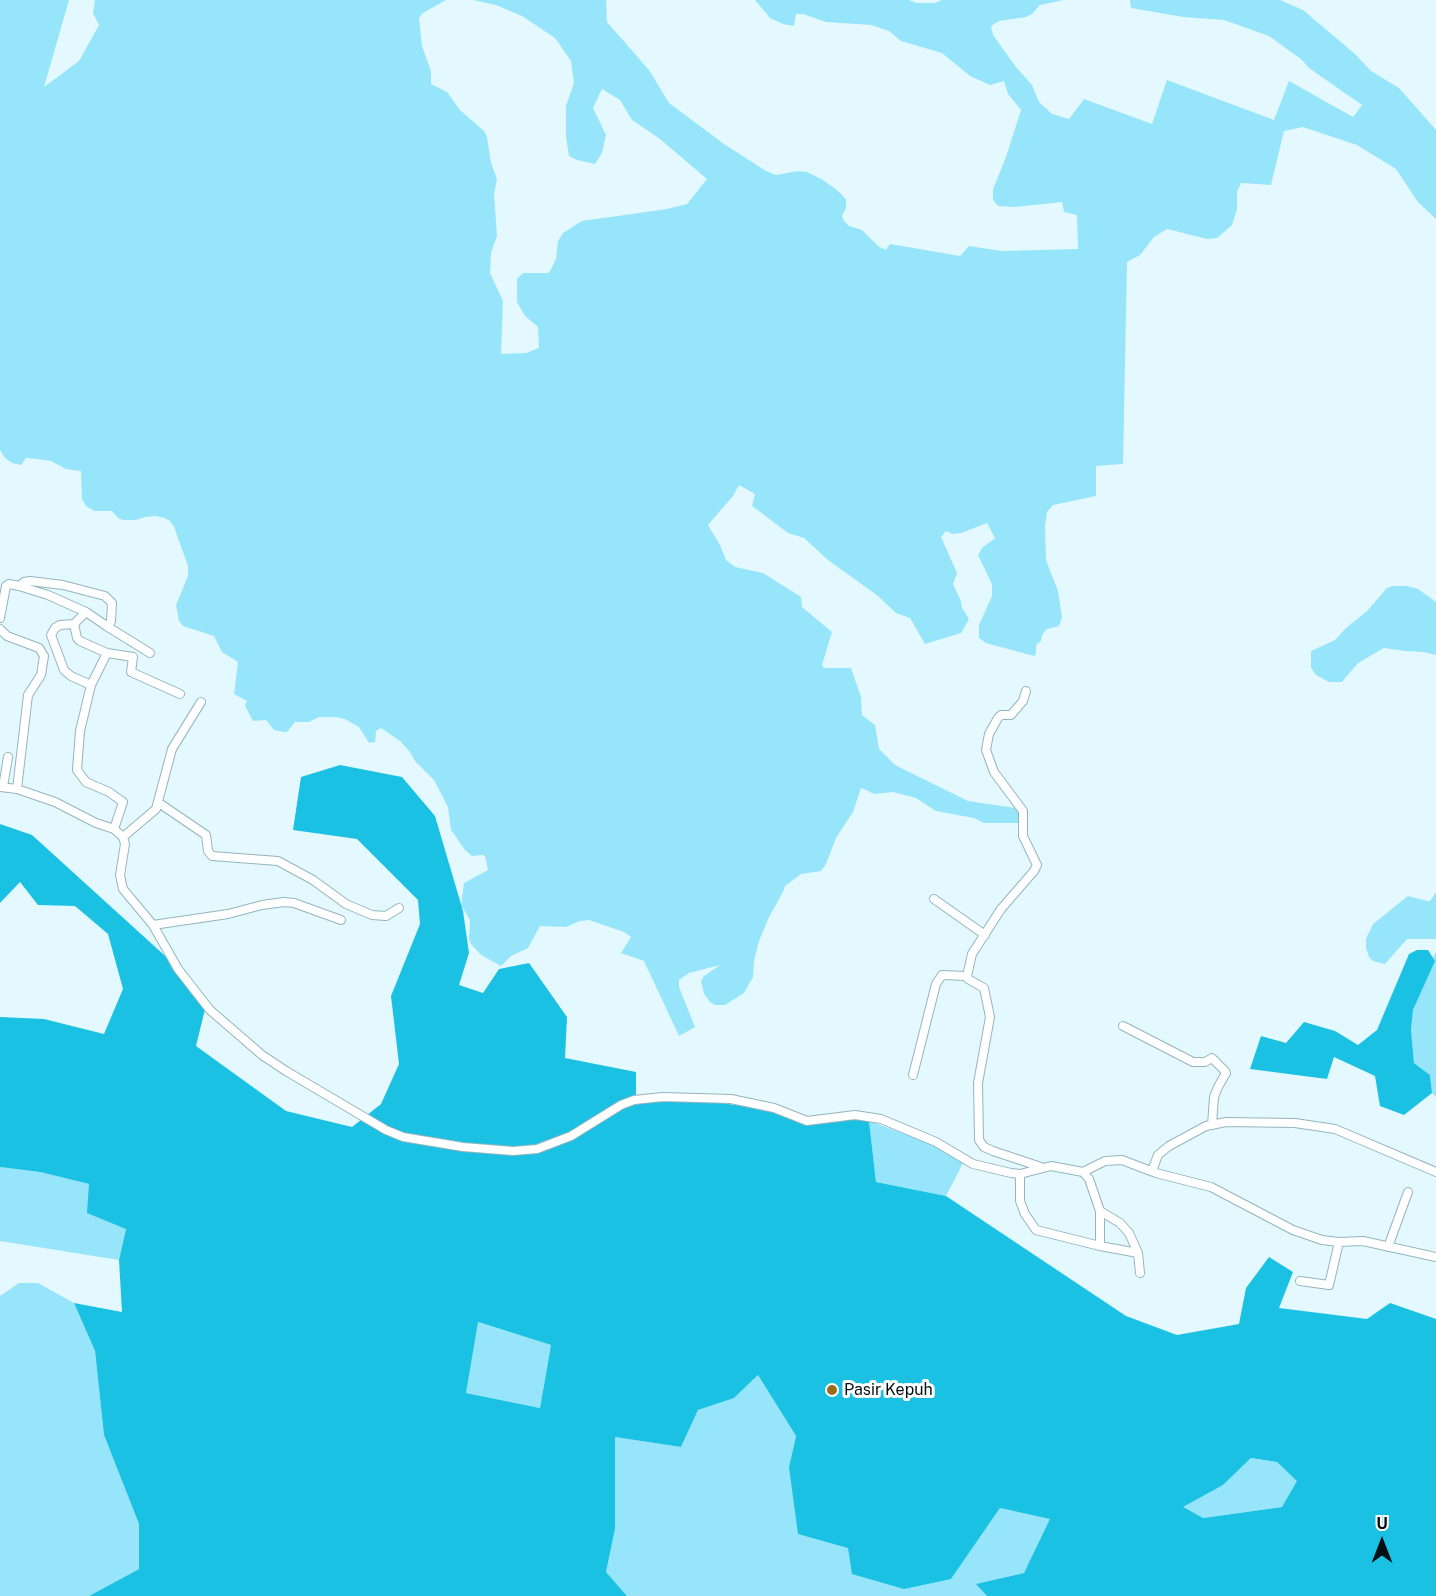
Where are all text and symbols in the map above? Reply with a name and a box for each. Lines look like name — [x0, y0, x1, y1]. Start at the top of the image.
place label: Pasir Kepuh — [844, 1380, 933, 1400]
marker: Pasir Kepuh — [825, 1383, 839, 1397]
north arrow — [1352, 1512, 1412, 1572]
text: U — [1376, 1514, 1388, 1533]

